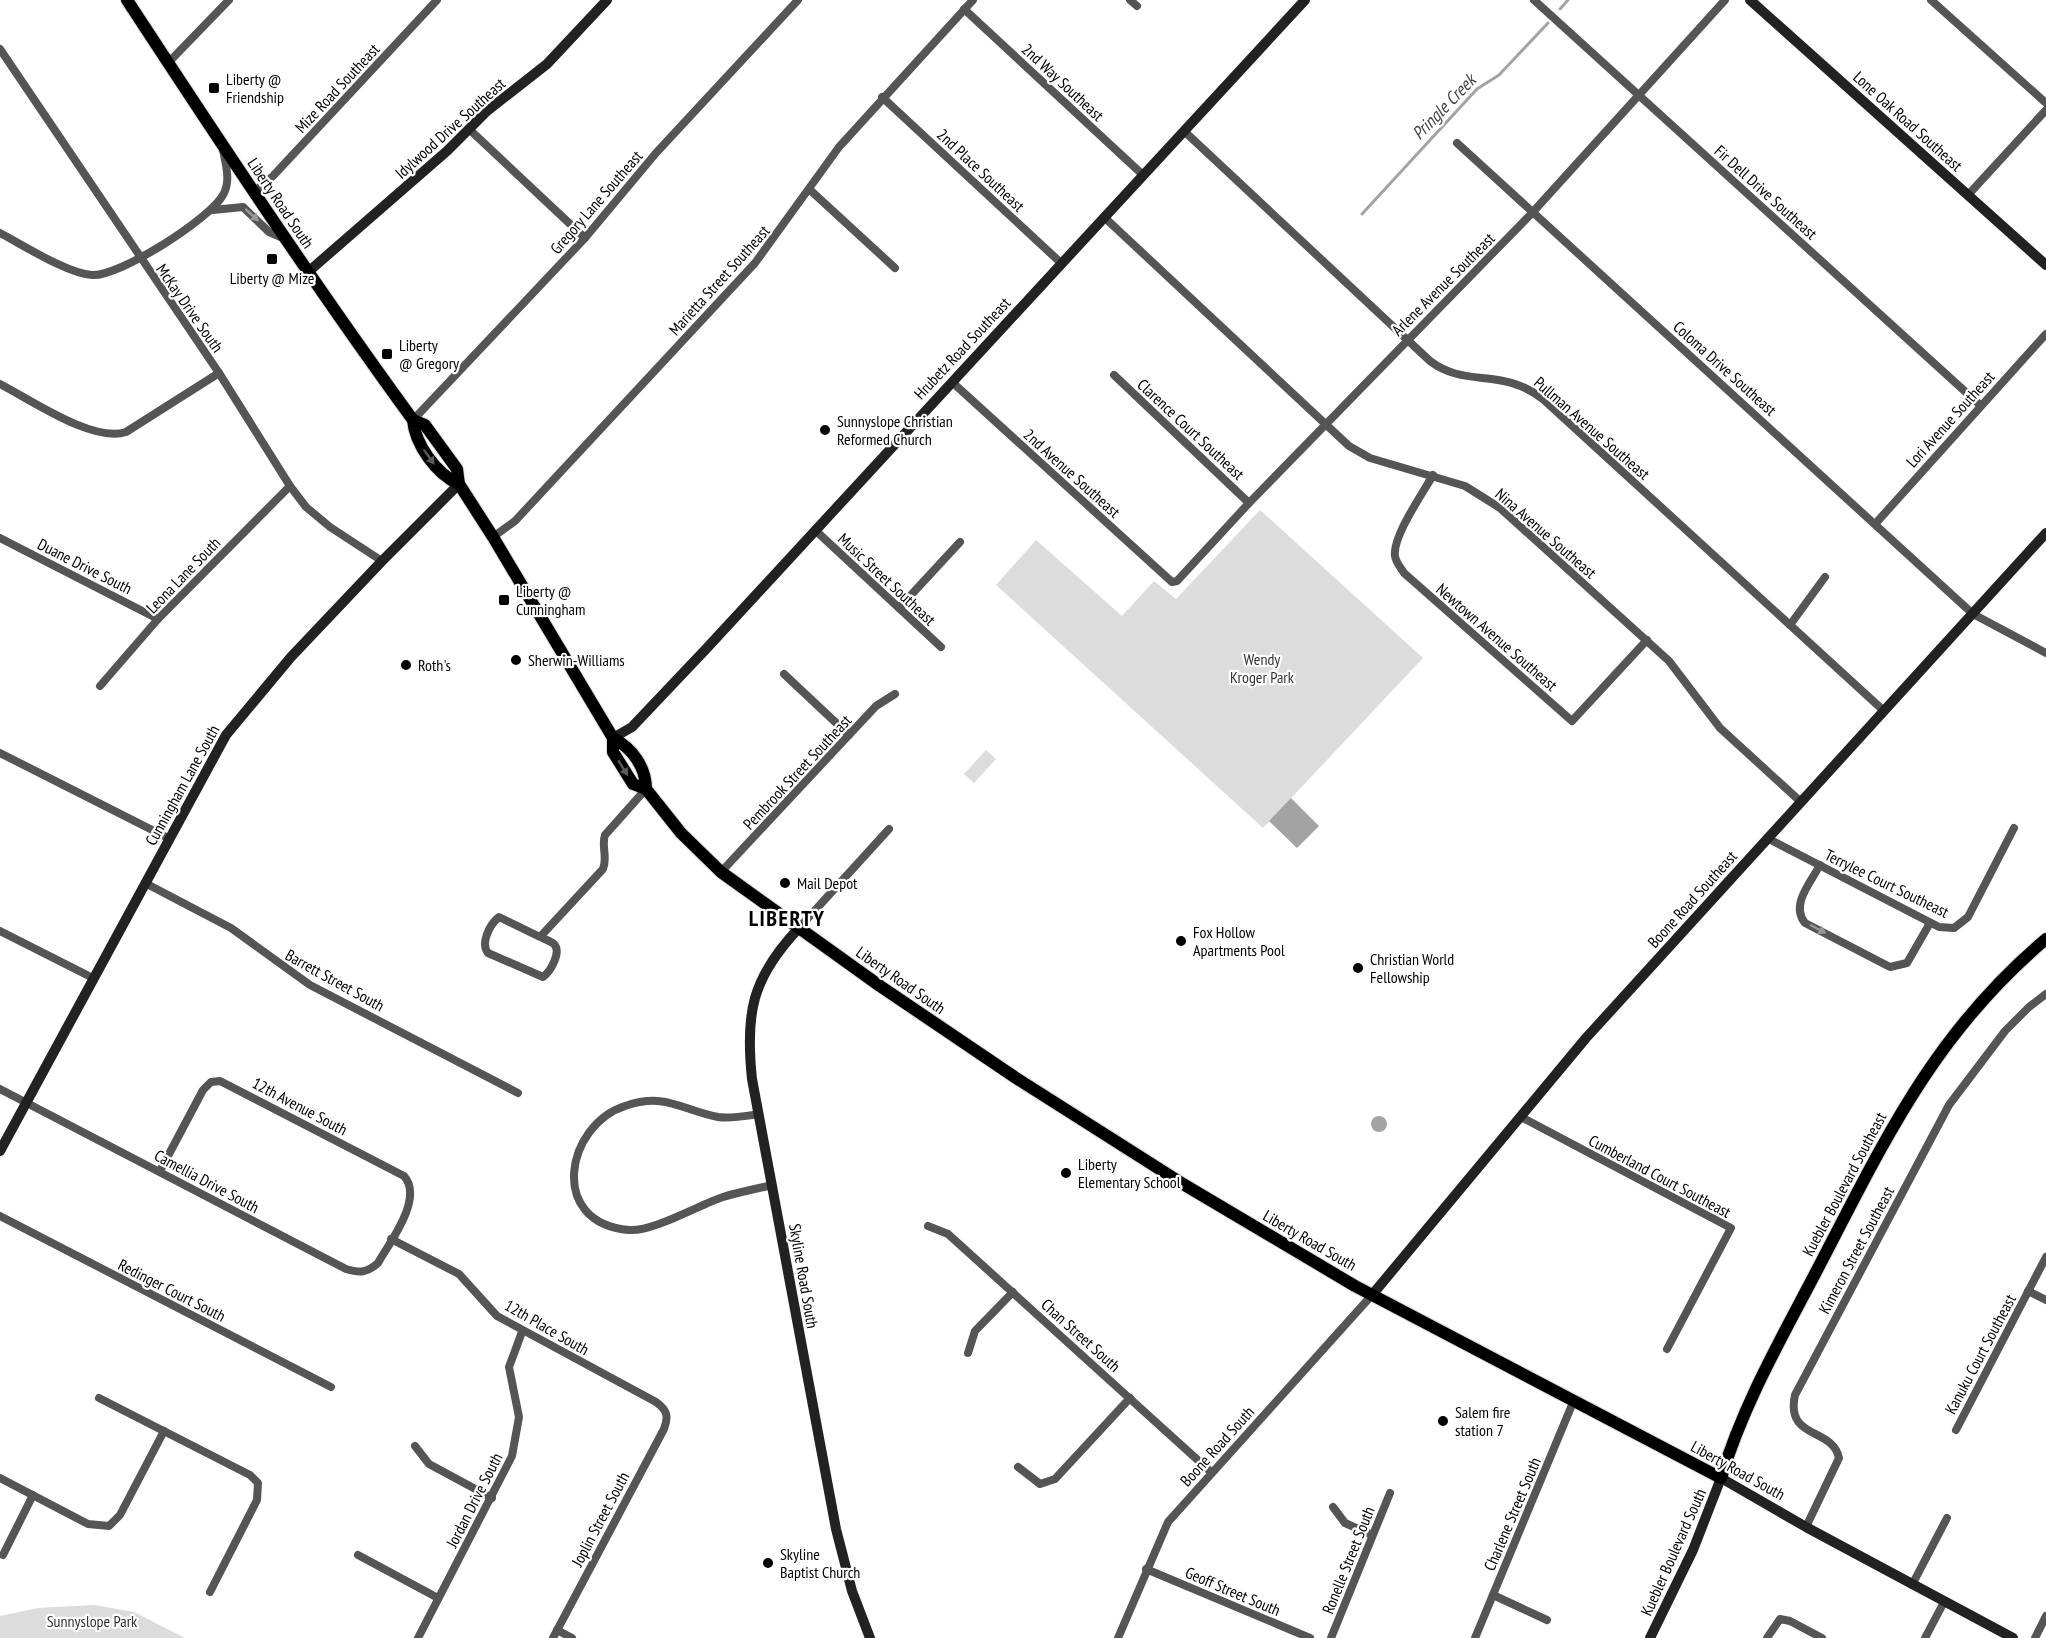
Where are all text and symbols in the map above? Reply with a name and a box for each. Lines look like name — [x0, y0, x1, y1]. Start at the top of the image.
street label: Mize Road Southeast — [291, 39, 384, 137]
street label: 2nd Way Southeast — [1018, 39, 1109, 125]
street label: Lone Oak Road Southeast — [1849, 67, 1967, 176]
water label: Pringle Creek — [1407, 68, 1482, 144]
place label: Liberty @ Friendship — [226, 69, 284, 107]
street label: Idylwood Drive Southeast — [391, 73, 510, 183]
marker: Liberty @ Friendship — [207, 81, 221, 95]
street label: 2nd Place Southeast — [933, 124, 1029, 216]
street label: Fir Dell Drive Southeast — [1711, 141, 1822, 244]
street label: Gregory Lane Southeast — [546, 146, 647, 258]
street label: Liberty Road South — [243, 154, 319, 252]
one-way arrow — [244, 208, 259, 221]
street label: Marietta Street Southeast — [664, 220, 774, 339]
street label: Arlene Avenue Southeast — [1387, 228, 1499, 340]
marker: Liberty @ Mize — [265, 252, 279, 266]
street label: McKay Drive South — [152, 260, 228, 356]
place label: Liberty @ Mize — [230, 268, 314, 288]
street label: Hrubetz Road Southeast — [910, 292, 1015, 403]
street label: Coloma Drive Southeast — [1669, 316, 1781, 420]
place label: Liberty @ Gregory — [399, 335, 459, 373]
marker: Liberty @ Gregory — [380, 347, 394, 361]
street label: Lori Avenue Southeast — [1902, 366, 1999, 471]
street label: Pullman Avenue Southeast — [1530, 372, 1654, 484]
street label: Clarence Court Southeast — [1133, 374, 1249, 484]
place label: Sunnyslope Christian Reformed Church — [837, 411, 953, 449]
marker: Sunnyslope Christian Reformed Church — [818, 423, 832, 437]
street label: 2nd Avenue Southeast — [1020, 424, 1125, 522]
one-way arrow — [424, 448, 435, 465]
street label: Nina Avenue Southeast — [1491, 484, 1601, 583]
street label: Music Street Southeast — [834, 529, 940, 630]
street label: Leona Lane South — [142, 533, 224, 617]
street label: Duane Drive South — [34, 534, 136, 598]
street label: Newtown Avenue Southeast — [1432, 579, 1562, 695]
place label: Liberty @ Cunningham — [516, 581, 585, 619]
marker: Liberty @ Cunningham — [497, 593, 511, 607]
park label: Wendy Kroger Park — [1230, 649, 1295, 687]
place label: Sherwin-Williams — [528, 650, 625, 670]
marker: Sherwin-Williams — [509, 653, 523, 667]
place label: Roth's — [418, 655, 451, 675]
marker: Roth's — [399, 658, 413, 672]
street label: Pembrook Street Southeast — [739, 710, 856, 834]
street label: Cunningham Lane South — [141, 721, 223, 849]
one-way arrow — [617, 760, 628, 776]
street label: Terrylee Court Southeast — [1822, 844, 1953, 922]
street label: Boone Road Southeast — [1643, 846, 1741, 952]
place label: Mail Depot — [797, 873, 858, 893]
marker: Mail Depot — [778, 876, 792, 890]
district label: LIBERTY — [749, 904, 825, 932]
place label: Fox Hollow Apartments Pool — [1193, 922, 1285, 960]
one-way arrow — [1809, 924, 1827, 934]
marker: Fox Hollow Apartments Pool — [1174, 934, 1188, 948]
street label: Liberty Road South — [852, 942, 950, 1018]
street label: Barrett Street South — [282, 945, 388, 1015]
place label: Christian World Fellowship — [1370, 949, 1454, 987]
marker: Christian World Fellowship — [1351, 961, 1365, 975]
street label: 12th Avenue South — [249, 1073, 351, 1139]
street label: Kuebler Boulevard Southeast — [1798, 1108, 1891, 1259]
street label: Cumberland Court Southeast — [1585, 1130, 1735, 1222]
street label: Camellia Drive South — [151, 1145, 263, 1217]
place label: Liberty Elementary School — [1078, 1154, 1181, 1192]
marker: Liberty Elementary School — [1059, 1166, 1073, 1180]
street label: Kimeron Street Southeast — [1814, 1182, 1898, 1317]
street label: Liberty Road South — [1260, 1205, 1360, 1275]
street label: Skyline Road South — [785, 1222, 823, 1330]
street label: Redinger Court South — [115, 1254, 229, 1326]
street label: Kanuku Court Southeast — [1940, 1290, 2020, 1417]
street label: Chan Street South — [1037, 1294, 1125, 1376]
street label: 12th Place South — [501, 1295, 593, 1359]
street label: Boone Road South — [1176, 1402, 1258, 1490]
place label: Salem fire station 7 — [1455, 1402, 1510, 1440]
marker: Salem fire station 7 — [1436, 1414, 1450, 1428]
street label: Liberty Road South — [1687, 1436, 1789, 1504]
street label: Jordan Drive South — [441, 1449, 506, 1552]
street label: Charlene Street South — [1479, 1454, 1545, 1574]
street label: Joplin Street South — [566, 1468, 633, 1570]
street label: Kuebler Boulevard South — [1636, 1485, 1710, 1619]
street label: Ronelle Street South — [1317, 1504, 1379, 1616]
place label: Skyline Baptist Church — [780, 1544, 860, 1582]
marker: Skyline Baptist Church — [761, 1556, 775, 1570]
street label: Geoff Street South — [1182, 1562, 1284, 1620]
park label: Sunnyslope Park — [47, 1611, 138, 1631]

